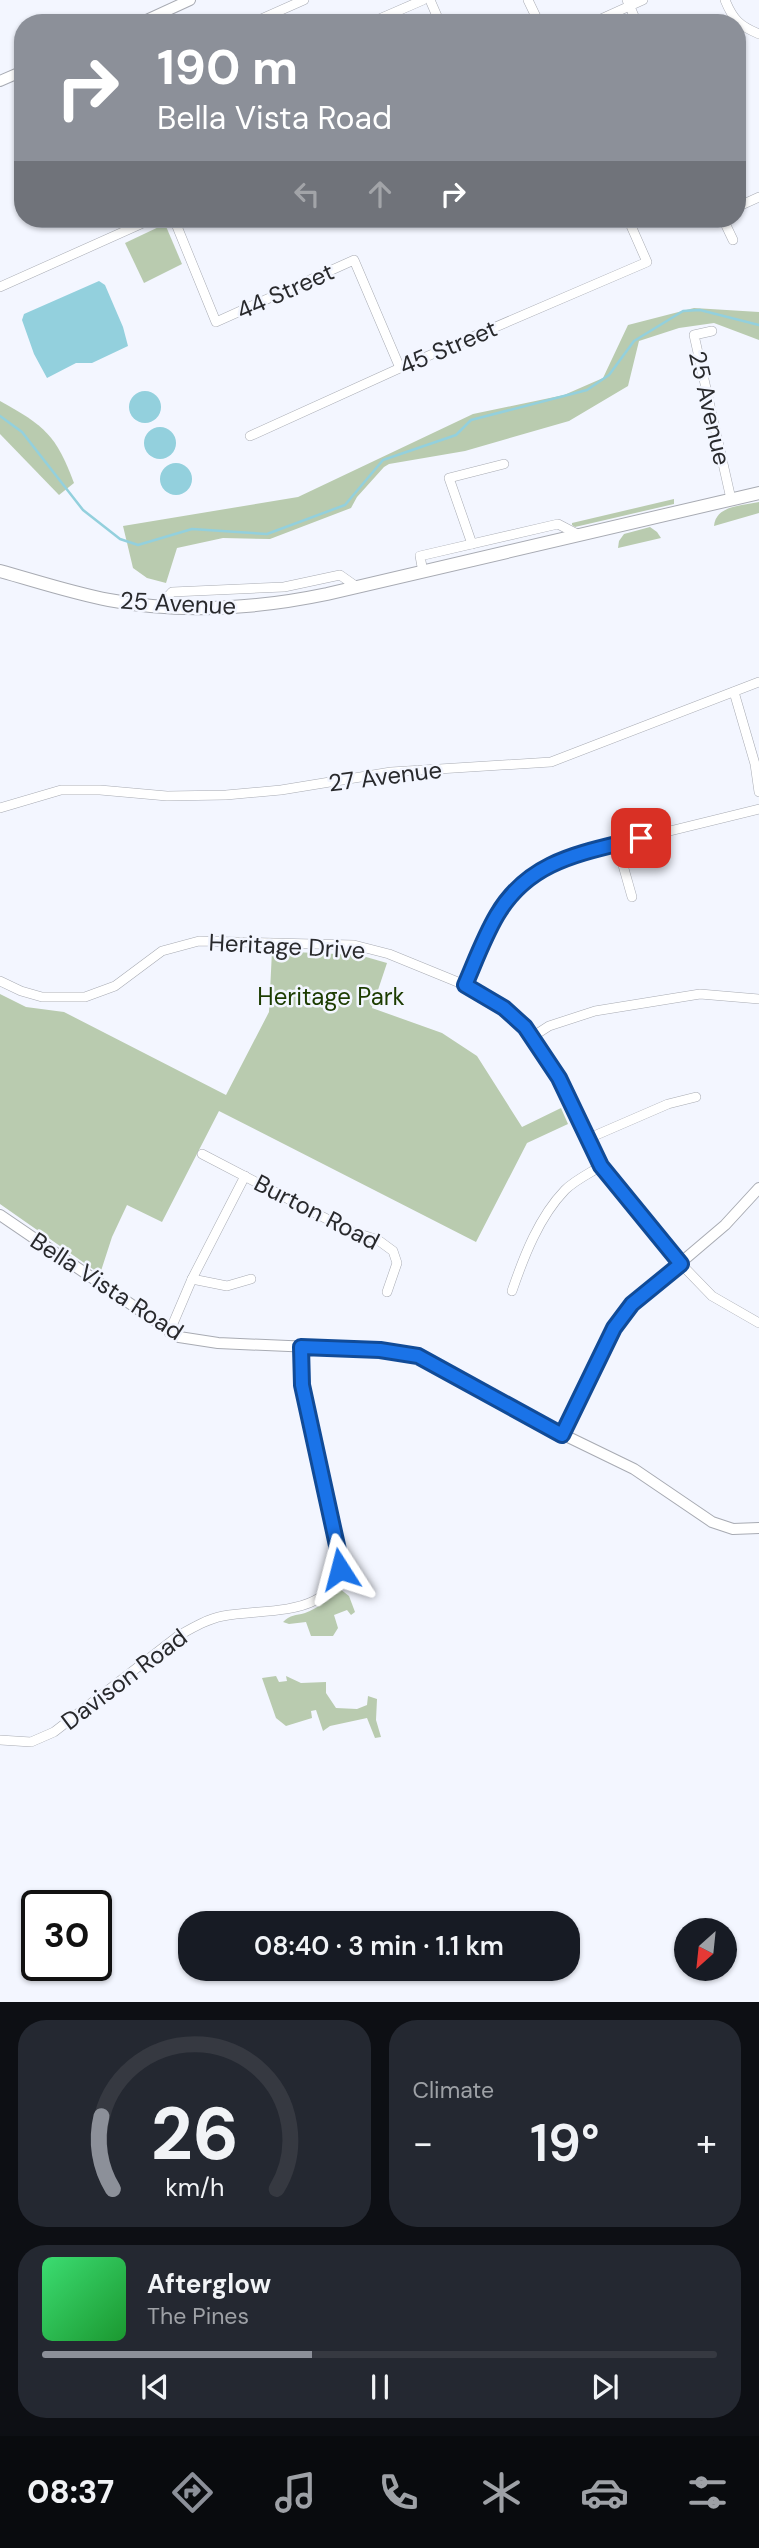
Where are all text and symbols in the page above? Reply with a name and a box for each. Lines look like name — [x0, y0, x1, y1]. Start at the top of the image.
text: 190 m — [157, 35, 298, 99]
icon: right — [42, 42, 133, 133]
text: Bella Vista Road — [157, 97, 392, 139]
icon: left — [288, 175, 326, 213]
icon: ahead — [361, 175, 399, 213]
icon: right — [434, 175, 472, 213]
street label: 44 Street — [231, 256, 339, 326]
street label: 45 Street — [394, 312, 502, 382]
street label: 25 Avenue — [682, 348, 738, 468]
street label: 25 Avenue — [119, 584, 237, 622]
street label: 27 Avenue — [326, 754, 444, 798]
pin — [611, 808, 671, 868]
icon: arrive — [622, 819, 660, 857]
street label: Heritage Drive — [208, 926, 366, 966]
park label: Heritage Park — [257, 981, 405, 1012]
street label: Burton Road — [249, 1167, 385, 1257]
street label: Bella Vista Road — [25, 1225, 189, 1347]
position arrow — [303, 1532, 377, 1606]
street label: Davison Road — [55, 1622, 193, 1736]
speed limit sign: 30 — [21, 1890, 112, 1981]
north arrow — [674, 1918, 737, 1981]
map controls — [674, 1918, 737, 1981]
text: 08:40 · 3 min · 1.1 km — [254, 1929, 504, 1963]
text: Climate — [413, 2075, 494, 2105]
text: 26 — [150, 2088, 238, 2183]
text: 19° — [530, 2109, 600, 2177]
text: − — [413, 2118, 433, 2168]
text: + — [696, 2118, 717, 2168]
text: km/h — [165, 2171, 224, 2204]
text: Afterglow — [147, 2267, 271, 2301]
text: The Pines — [147, 2301, 249, 2331]
icon: previous — [136, 2368, 174, 2406]
icon: pause — [361, 2368, 399, 2406]
icon: next — [586, 2368, 624, 2406]
icon: directions — [168, 2468, 217, 2517]
icon: music — [271, 2468, 320, 2517]
icon: phone — [374, 2468, 423, 2517]
icon: climate — [477, 2468, 526, 2517]
icon: car — [580, 2468, 629, 2517]
icon: filters — [683, 2468, 732, 2517]
text: 08:37 — [27, 2471, 114, 2513]

